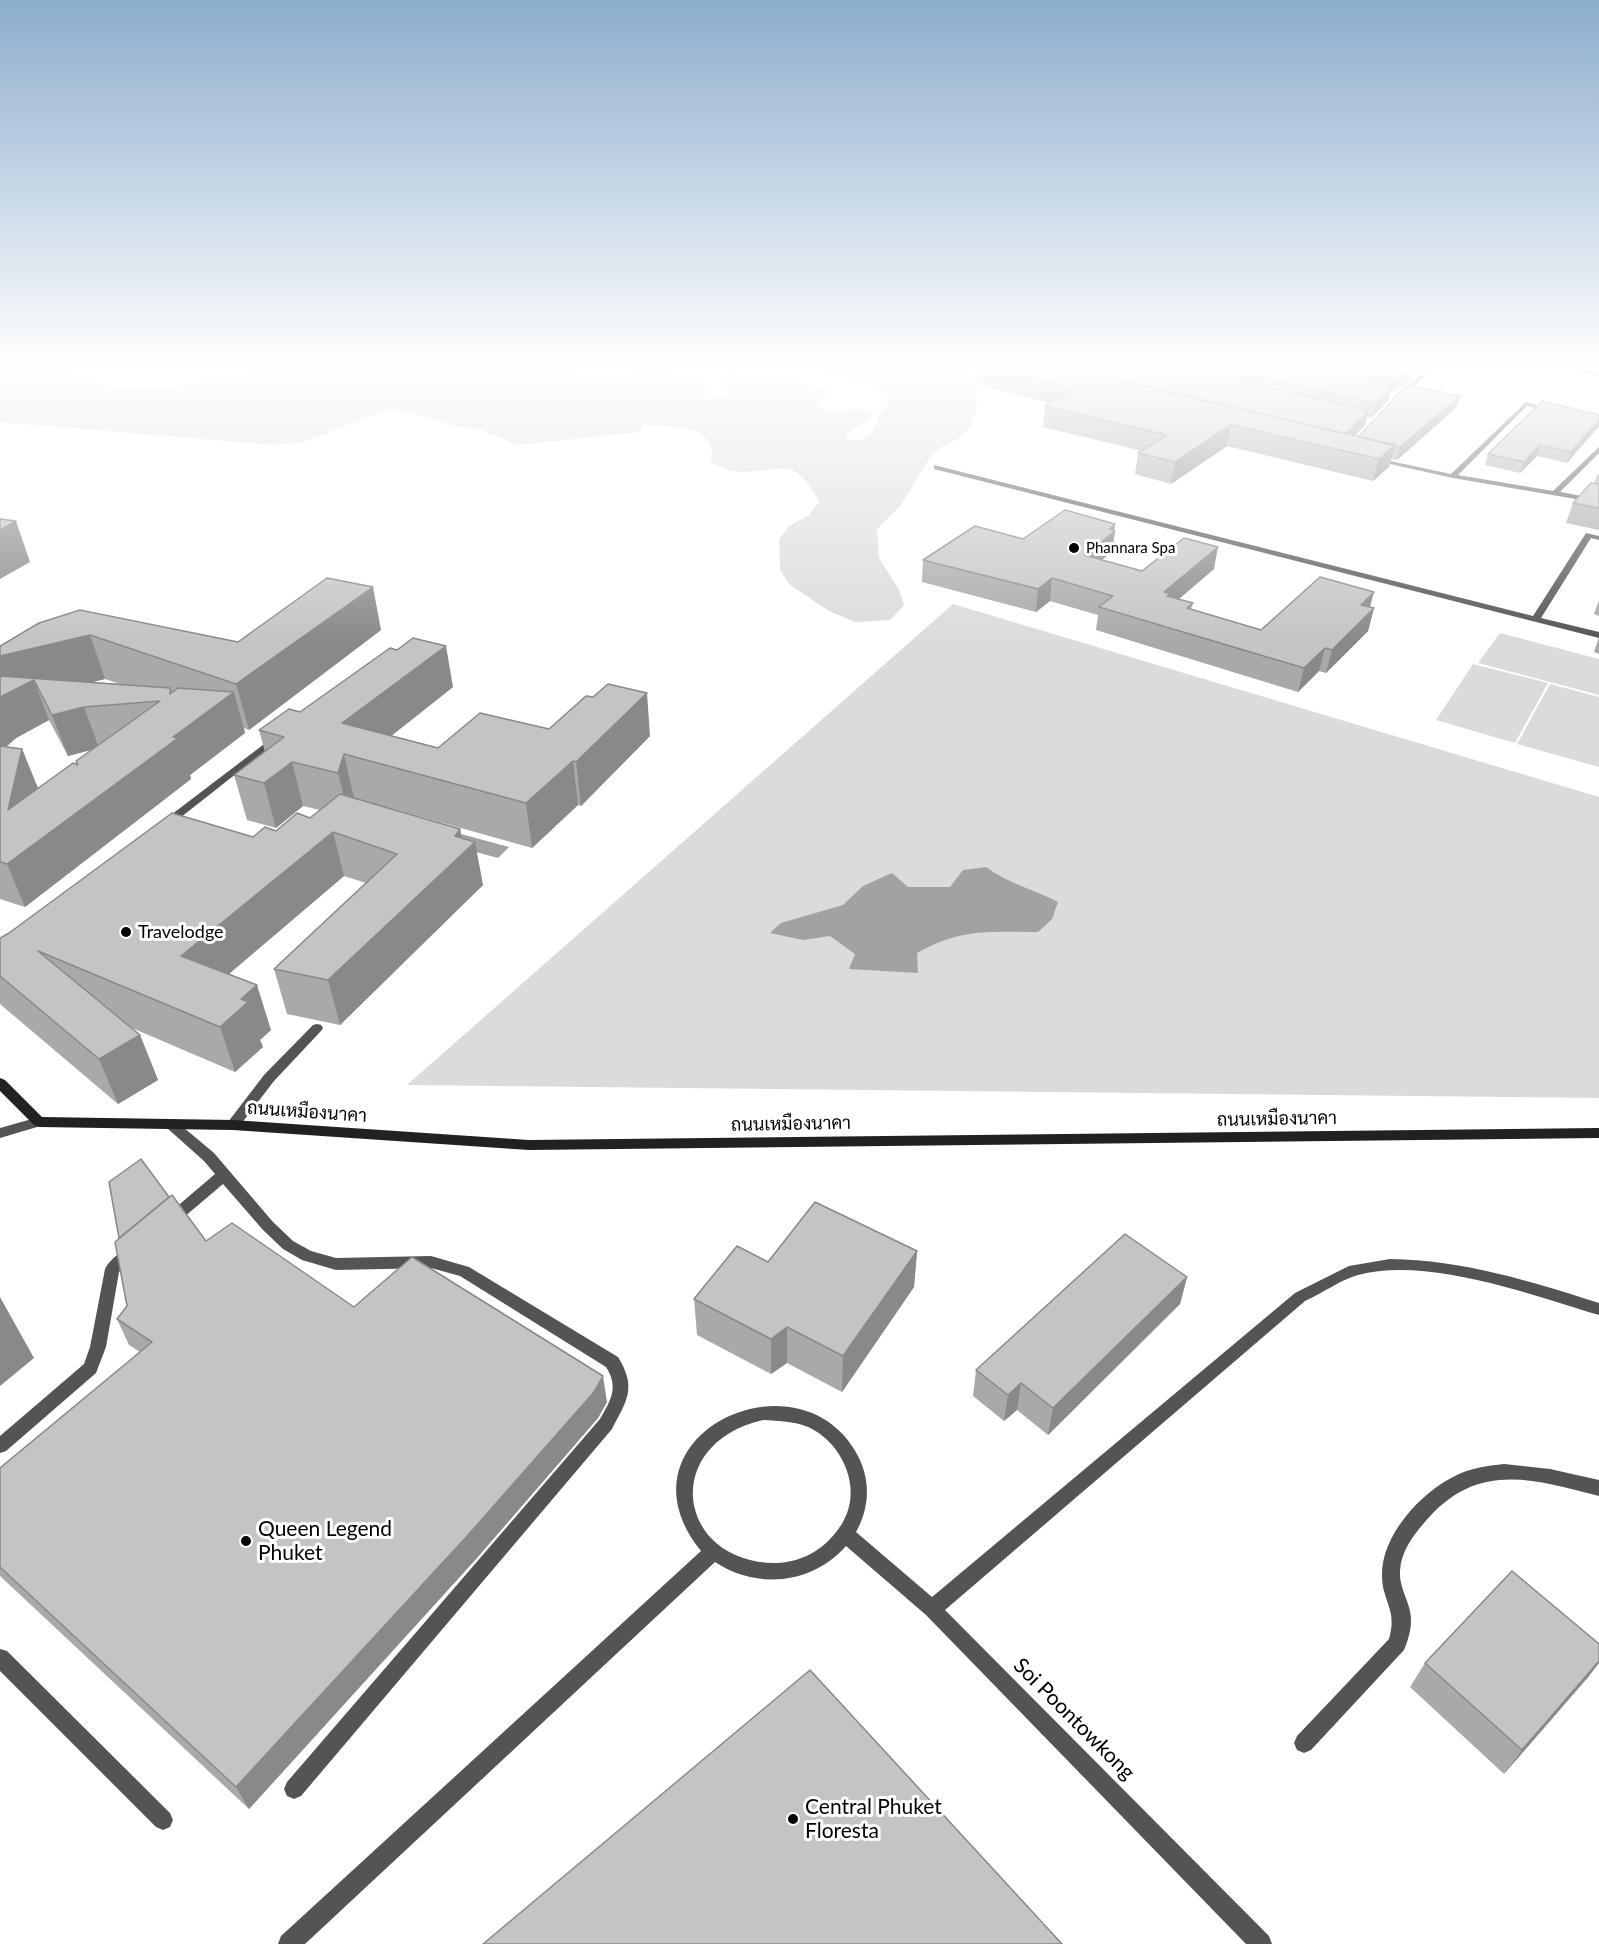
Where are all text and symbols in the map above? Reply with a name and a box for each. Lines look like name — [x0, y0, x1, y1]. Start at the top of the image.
place label: Phannara Spa — [1086, 539, 1175, 557]
marker: Phannara Spa — [1067, 541, 1081, 555]
place label: Travelodge — [138, 921, 224, 943]
marker: Travelodge — [119, 925, 133, 939]
street label: ถนนเหมืองนาคา — [246, 1097, 368, 1127]
street label: ถนนเหมืองนาคา — [1217, 1107, 1337, 1131]
street label: ถนนเหมืองนาคา — [731, 1112, 851, 1136]
place label: Queen Legend Phuket — [258, 1516, 392, 1566]
marker: Queen Legend Phuket — [239, 1534, 253, 1548]
street label: Soi Poontowkong — [1008, 1653, 1140, 1785]
place label: Central Phuket Floresta — [805, 1794, 942, 1844]
marker: Central Phuket Floresta — [786, 1812, 800, 1826]

